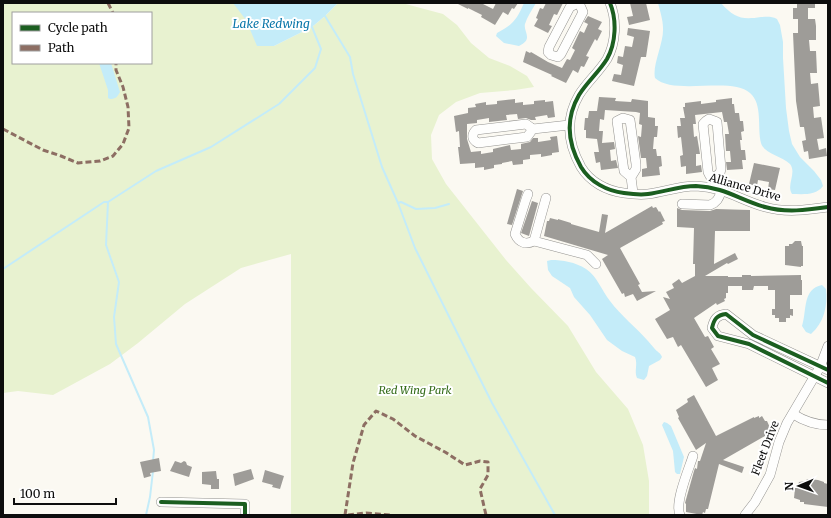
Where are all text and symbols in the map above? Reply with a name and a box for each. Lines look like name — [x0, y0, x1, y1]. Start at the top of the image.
legend — [12, 12, 152, 64]
water label: Lake Redwing — [232, 16, 310, 31]
text: Cycle path — [48, 20, 108, 35]
text: Path — [48, 40, 74, 55]
street label: Alliance Drive — [707, 170, 783, 204]
park label: Red Wing Park — [378, 383, 452, 397]
street label: Fleet Drive — [748, 419, 782, 477]
north arrow — [779, 466, 819, 506]
scale bar — [14, 480, 116, 506]
text: N — [782, 481, 796, 491]
text: 100 m — [20, 486, 55, 501]

